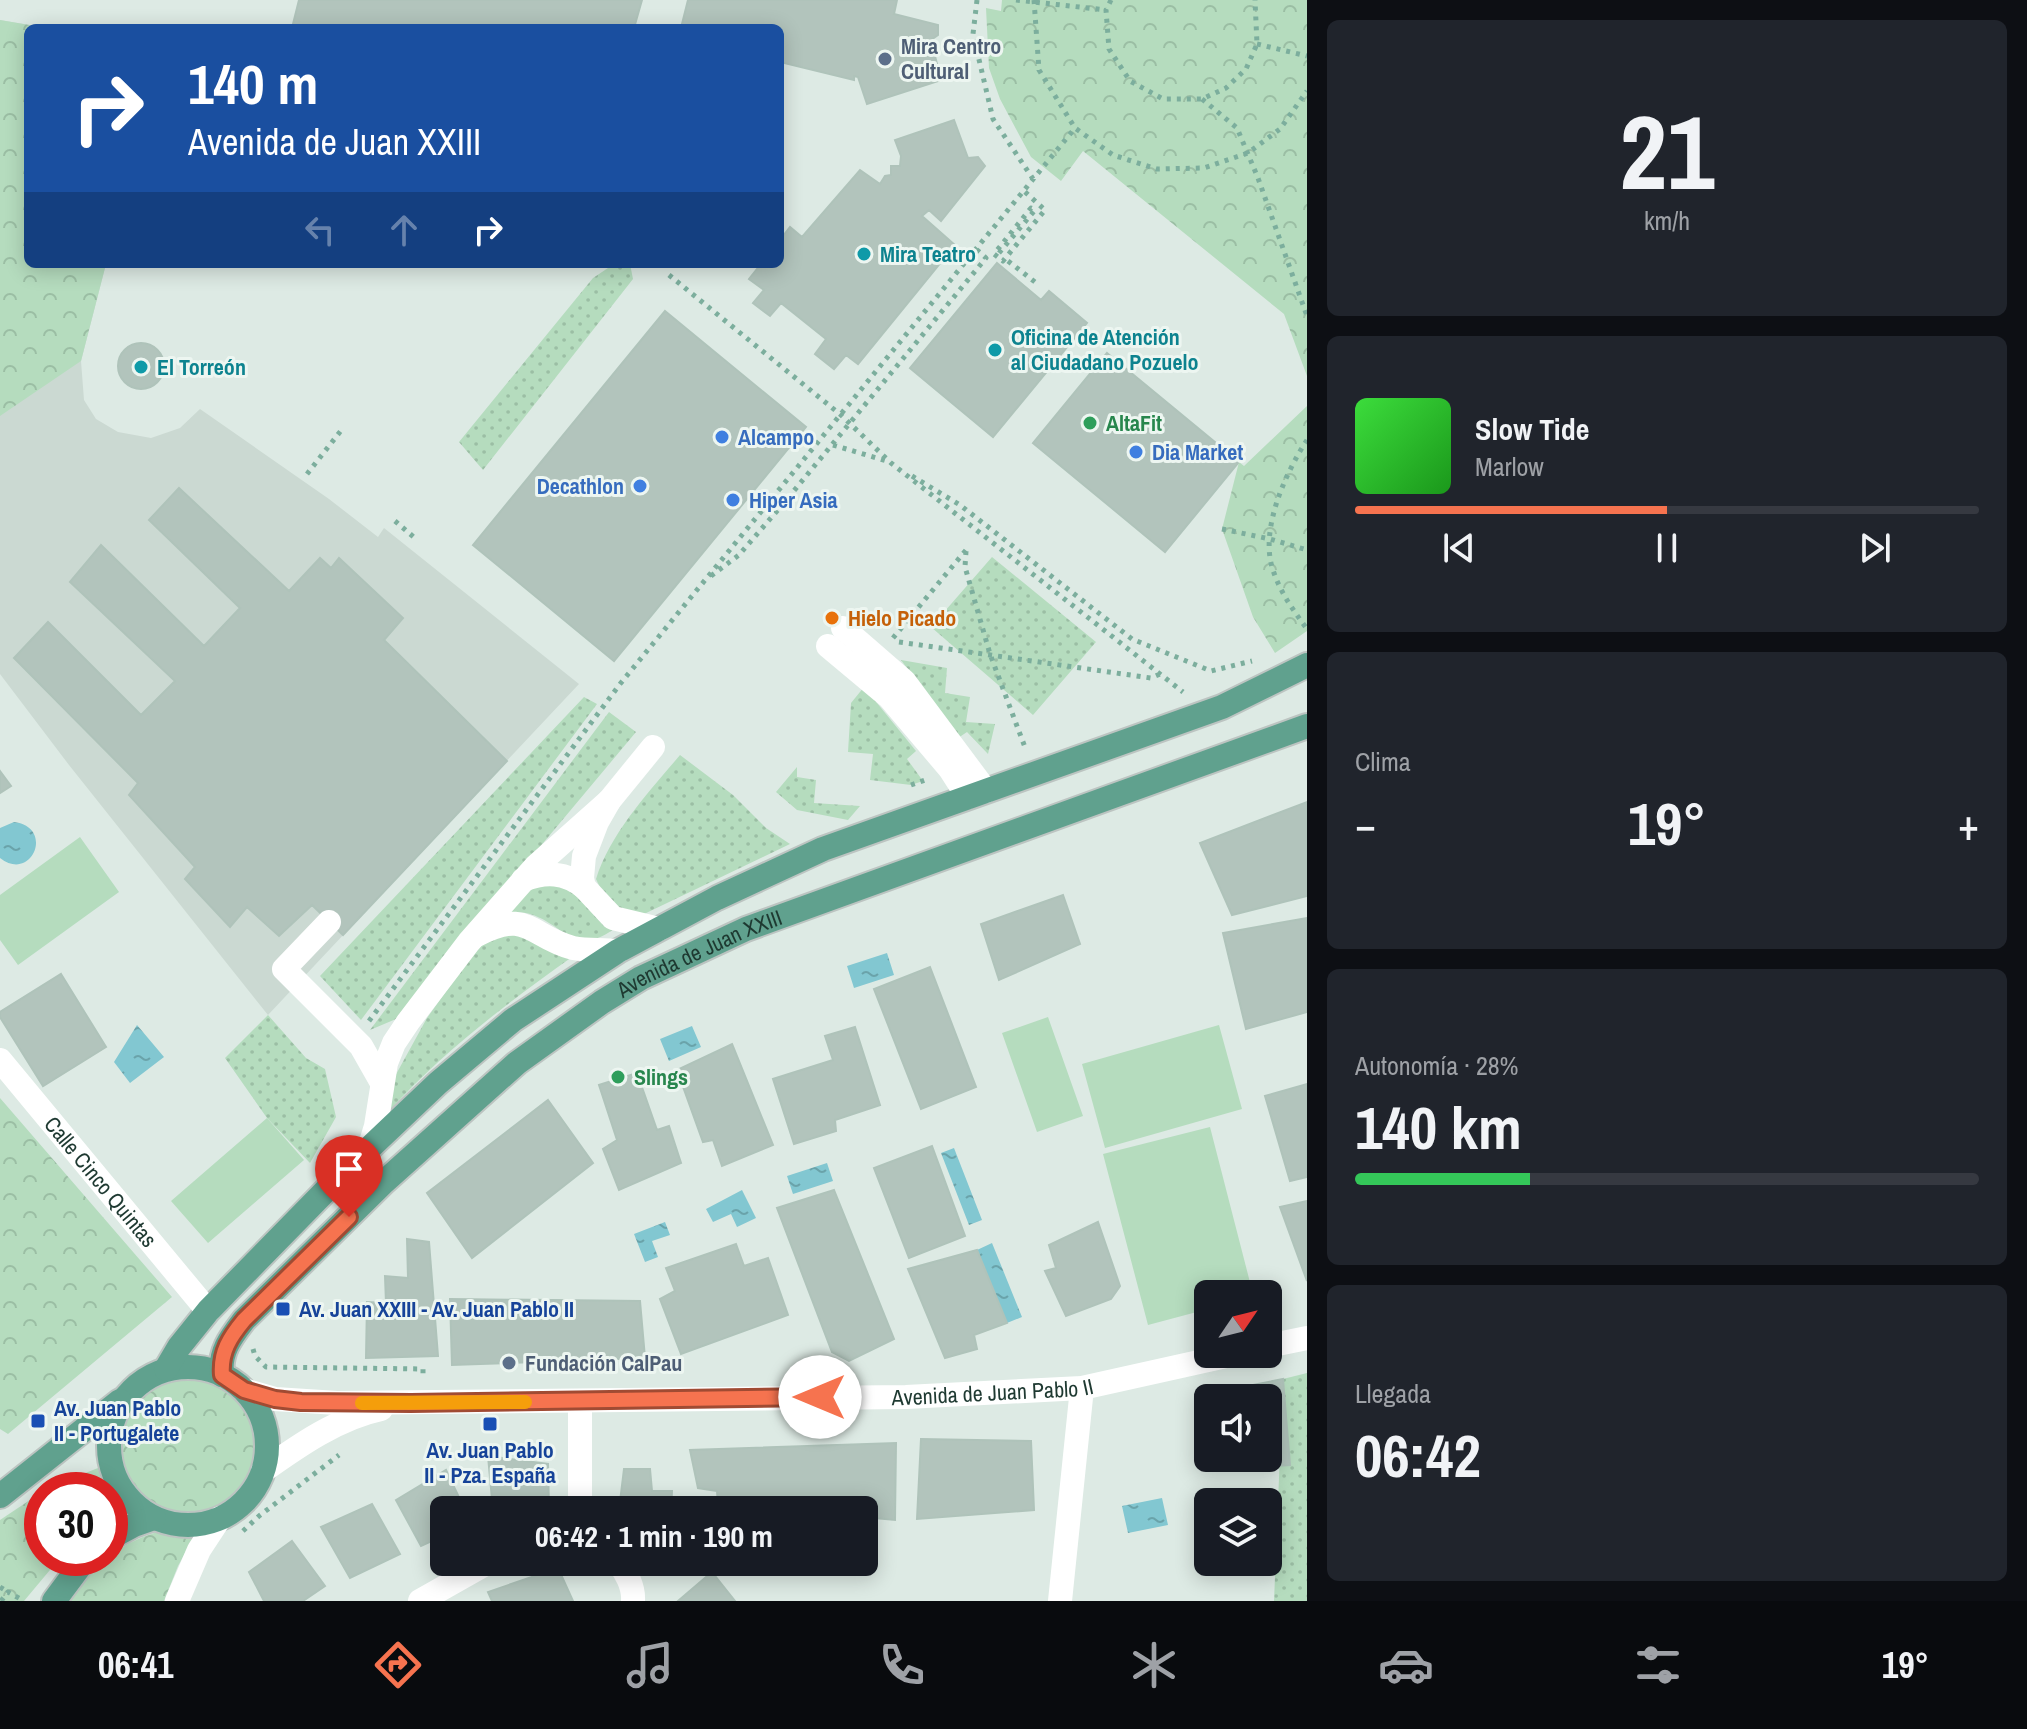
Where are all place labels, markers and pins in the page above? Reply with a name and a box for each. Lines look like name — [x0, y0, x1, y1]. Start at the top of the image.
place label: Mira Centro Cultural — [901, 31, 1001, 86]
marker: Mira Centro Cultural — [876, 50, 894, 68]
place label: Mira Teatro — [880, 239, 976, 269]
marker: Mira Teatro — [855, 245, 873, 263]
place label: Oficina de Atención al Ciudadano Pozuelo — [1011, 322, 1198, 377]
marker: Oficina de Atención al Ciudadano Pozuelo — [986, 341, 1004, 359]
place label: El Torreón — [157, 352, 246, 382]
marker: El Torreón — [132, 358, 150, 376]
place label: AltaFit — [1106, 408, 1162, 438]
marker: AltaFit — [1081, 414, 1099, 432]
place label: Alcampo — [738, 422, 814, 452]
marker: Alcampo — [713, 428, 731, 446]
place label: Dia Market — [1152, 437, 1243, 467]
marker: Dia Market — [1127, 443, 1145, 461]
place label: Decathlon — [537, 471, 624, 501]
marker: Decathlon — [631, 477, 649, 495]
place label: Hiper Asia — [749, 485, 838, 515]
marker: Hiper Asia — [724, 491, 742, 509]
place label: Hielo Picado — [848, 603, 956, 633]
marker: Hielo Picado — [823, 609, 841, 627]
place label: Slings — [634, 1062, 688, 1092]
marker: Slings — [609, 1068, 627, 1086]
pin — [315, 1135, 383, 1217]
place label: Av. Juan XXIII - Av. Juan Pablo II — [299, 1294, 574, 1324]
marker: Av. Juan XXIII - Av. Juan Pablo II — [274, 1300, 292, 1318]
place label: Fundación CalPau — [525, 1348, 682, 1378]
marker: Fundación CalPau — [500, 1354, 518, 1372]
place label: Av. Juan Pablo II - Portugalete — [54, 1393, 181, 1448]
marker: Av. Juan Pablo II - Portugalete — [29, 1412, 47, 1430]
marker: Av. Juan Pablo II - Pza. España — [481, 1415, 499, 1433]
place label: Av. Juan Pablo II - Pza. España — [424, 1435, 556, 1490]

